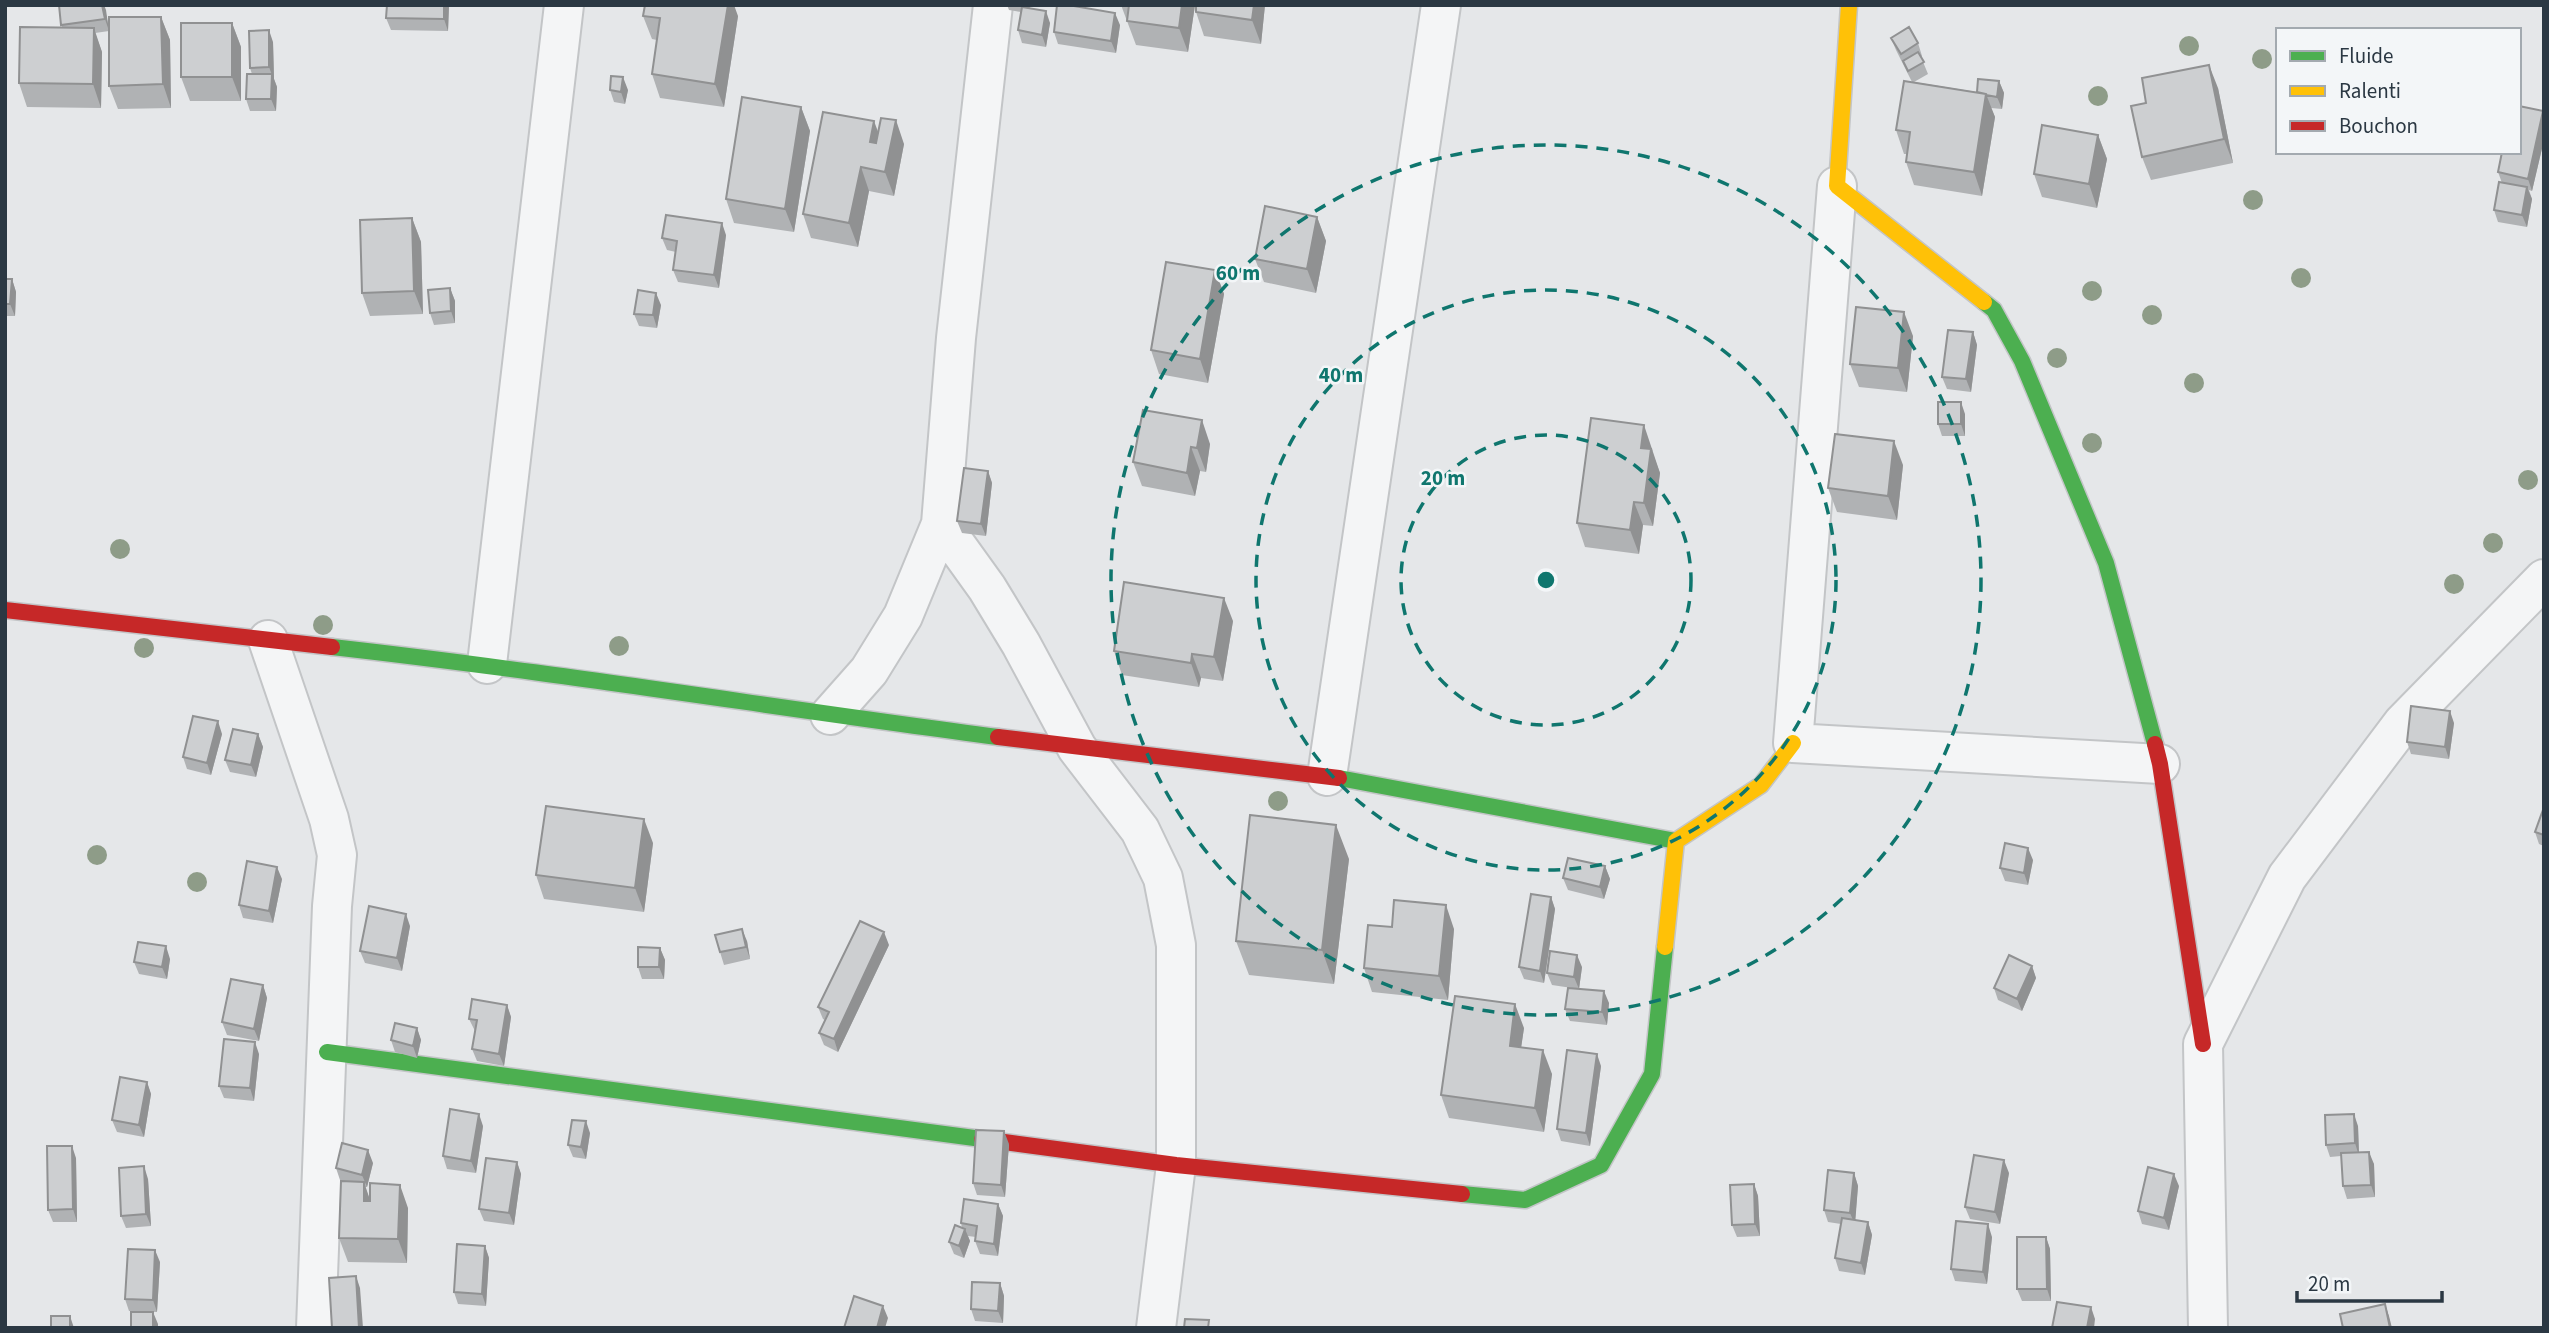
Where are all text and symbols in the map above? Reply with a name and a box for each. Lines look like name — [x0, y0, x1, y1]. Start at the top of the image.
legend — [2276, 28, 2521, 154]
text: Fluide — [2339, 41, 2393, 71]
text: Ralenti — [2339, 76, 2401, 106]
text: Bouchon — [2339, 111, 2418, 141]
text: 60 m — [1216, 258, 1260, 288]
text: 40 m — [1319, 360, 1363, 390]
text: 20 m — [1421, 463, 1465, 493]
centre of rings — [1534, 568, 1558, 592]
scale bar — [2297, 1260, 2442, 1304]
text: 20 m — [2308, 1269, 2350, 1299]

